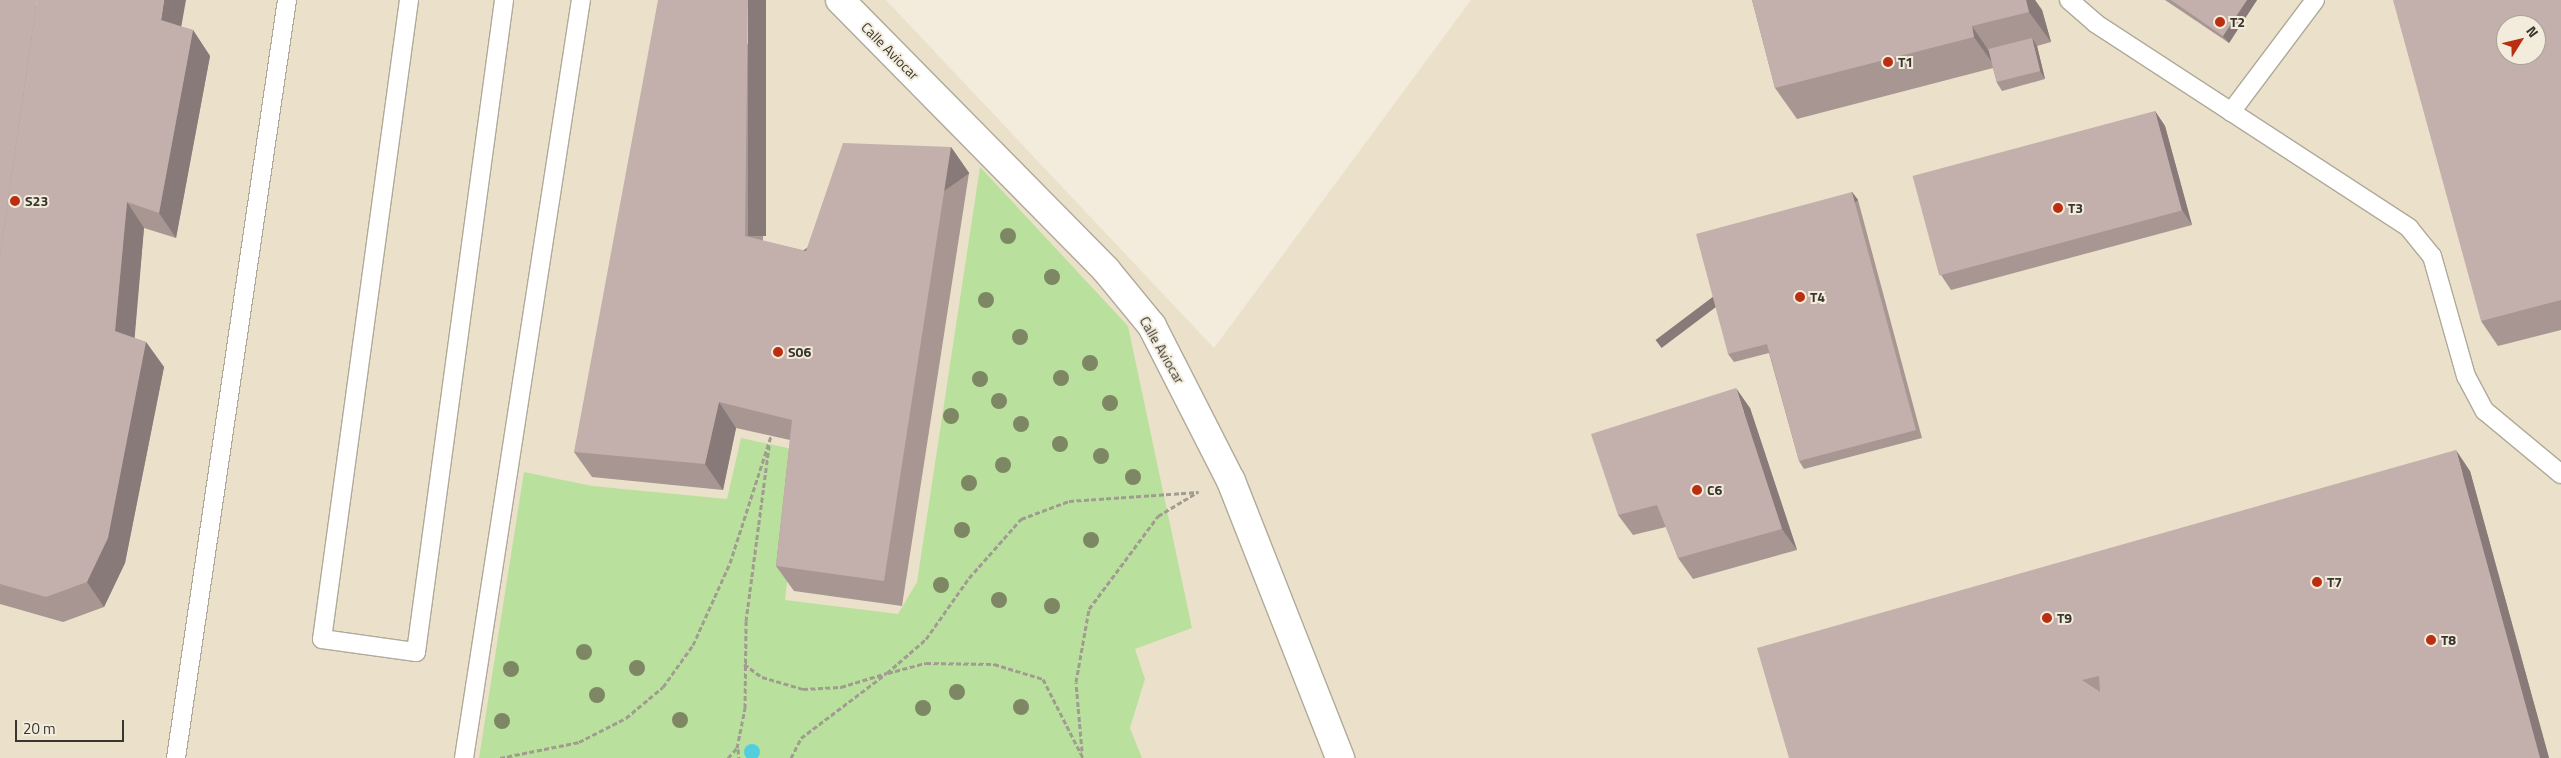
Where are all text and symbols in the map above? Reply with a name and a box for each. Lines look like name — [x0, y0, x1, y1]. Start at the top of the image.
place label: T2 — [2230, 14, 2245, 30]
north arrow — [2496, 15, 2546, 65]
marker: T2 — [2214, 16, 2226, 28]
street label: Calle Aviocar — [858, 19, 922, 83]
text: N — [2521, 21, 2544, 42]
place label: T1 — [1898, 54, 1913, 70]
marker: T1 — [1882, 56, 1894, 68]
place label: S23 — [25, 193, 48, 209]
marker: S23 — [9, 195, 21, 207]
place label: T3 — [2068, 200, 2083, 216]
marker: T3 — [2052, 202, 2064, 214]
place label: T4 — [1810, 289, 1825, 305]
marker: T4 — [1794, 291, 1806, 303]
street label: Calle Aviocar — [1136, 314, 1188, 386]
place label: S06 — [788, 344, 811, 360]
marker: S06 — [772, 346, 784, 358]
place label: C6 — [1707, 482, 1722, 498]
marker: C6 — [1691, 484, 1703, 496]
place label: T7 — [2327, 574, 2342, 590]
marker: T7 — [2311, 576, 2323, 588]
place label: T9 — [2057, 610, 2072, 626]
marker: T9 — [2041, 612, 2053, 624]
place label: T8 — [2441, 632, 2456, 648]
marker: T8 — [2425, 634, 2437, 646]
scale bar — [18, 710, 126, 742]
text: 20 m — [23, 717, 56, 740]

